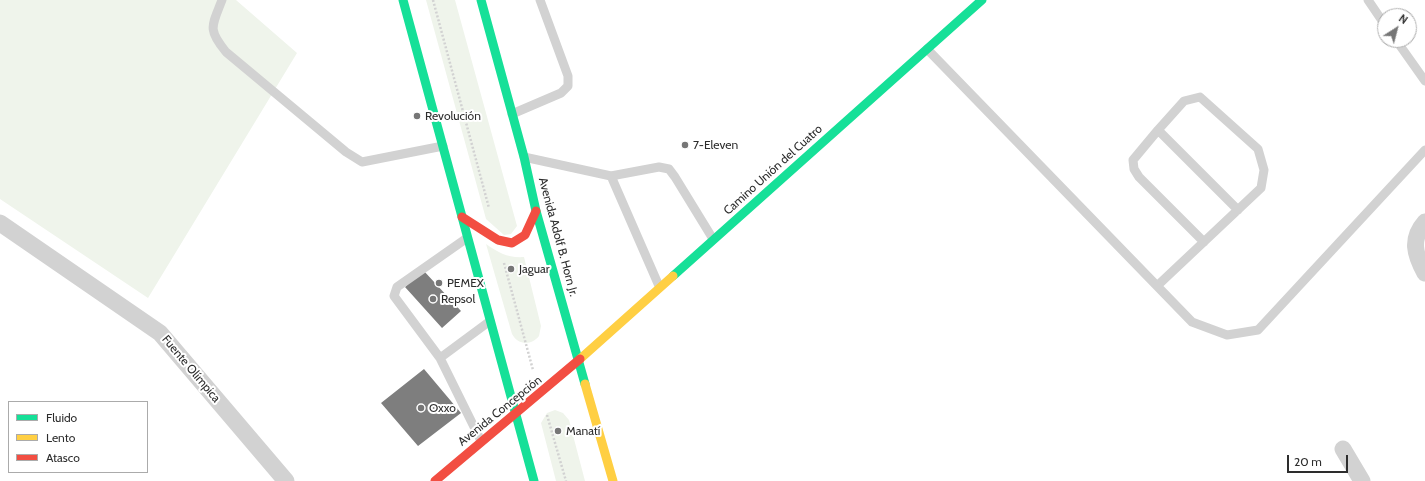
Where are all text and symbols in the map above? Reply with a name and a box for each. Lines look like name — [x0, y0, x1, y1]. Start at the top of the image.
north arrow — [1377, 8, 1417, 48]
text: N — [1396, 11, 1411, 27]
place label: Revolución — [425, 109, 481, 123]
marker: Revolución — [412, 111, 422, 121]
street label: Camino Unión del Cuatro — [721, 122, 825, 218]
place label: 7-Eleven — [693, 138, 738, 152]
marker: 7-Eleven — [680, 140, 690, 150]
street label: Avenida Adolf B. Horn Jr. — [535, 176, 581, 298]
place label: Jaguar — [519, 262, 550, 276]
marker: Jaguar — [506, 264, 516, 274]
place label: PEMEX — [447, 276, 484, 290]
marker: PEMEX — [434, 278, 444, 288]
place label: Repsol — [441, 292, 475, 306]
marker: Repsol — [428, 294, 438, 304]
street label: Fuente Olímpica — [159, 333, 223, 405]
street label: Avenida Concepción — [455, 373, 545, 449]
legend — [8, 401, 148, 473]
place label: Oxxo — [429, 401, 456, 415]
marker: Oxxo — [416, 403, 426, 413]
text: Fluido — [46, 410, 77, 425]
place label: Manatí — [566, 424, 600, 438]
marker: Manatí — [553, 426, 563, 436]
text: Lento — [46, 430, 75, 445]
scale bar — [1289, 447, 1350, 473]
text: Atasco — [46, 450, 80, 465]
text: 20 m — [1294, 454, 1322, 469]

